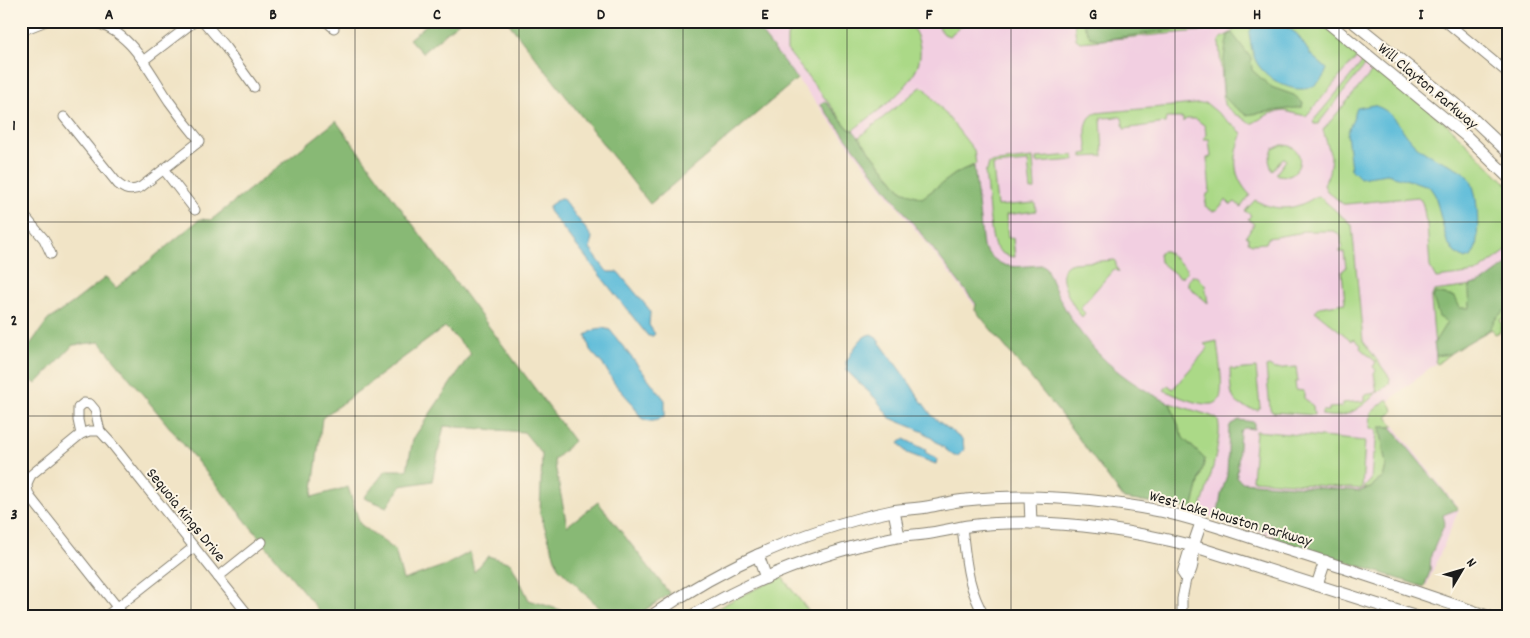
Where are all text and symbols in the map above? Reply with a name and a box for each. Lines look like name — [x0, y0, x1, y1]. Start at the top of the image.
text: A — [105, 4, 114, 27]
text: B — [269, 4, 277, 27]
text: C — [433, 4, 441, 27]
text: D — [597, 4, 606, 27]
text: E — [761, 4, 769, 27]
text: F — [925, 4, 933, 27]
text: G — [1089, 4, 1097, 27]
text: H — [1253, 4, 1261, 27]
text: I — [1419, 4, 1425, 27]
street label: Will Clayton Parkway — [1372, 38, 1483, 136]
text: 1 — [12, 115, 16, 138]
text: 2 — [11, 310, 18, 333]
street label: Sequoia Kings Drive — [140, 464, 230, 568]
street label: West Lake Houston Parkway — [1146, 485, 1315, 554]
text: 3 — [10, 504, 18, 527]
north arrow — [1438, 546, 1488, 596]
text: N — [1461, 554, 1481, 572]

